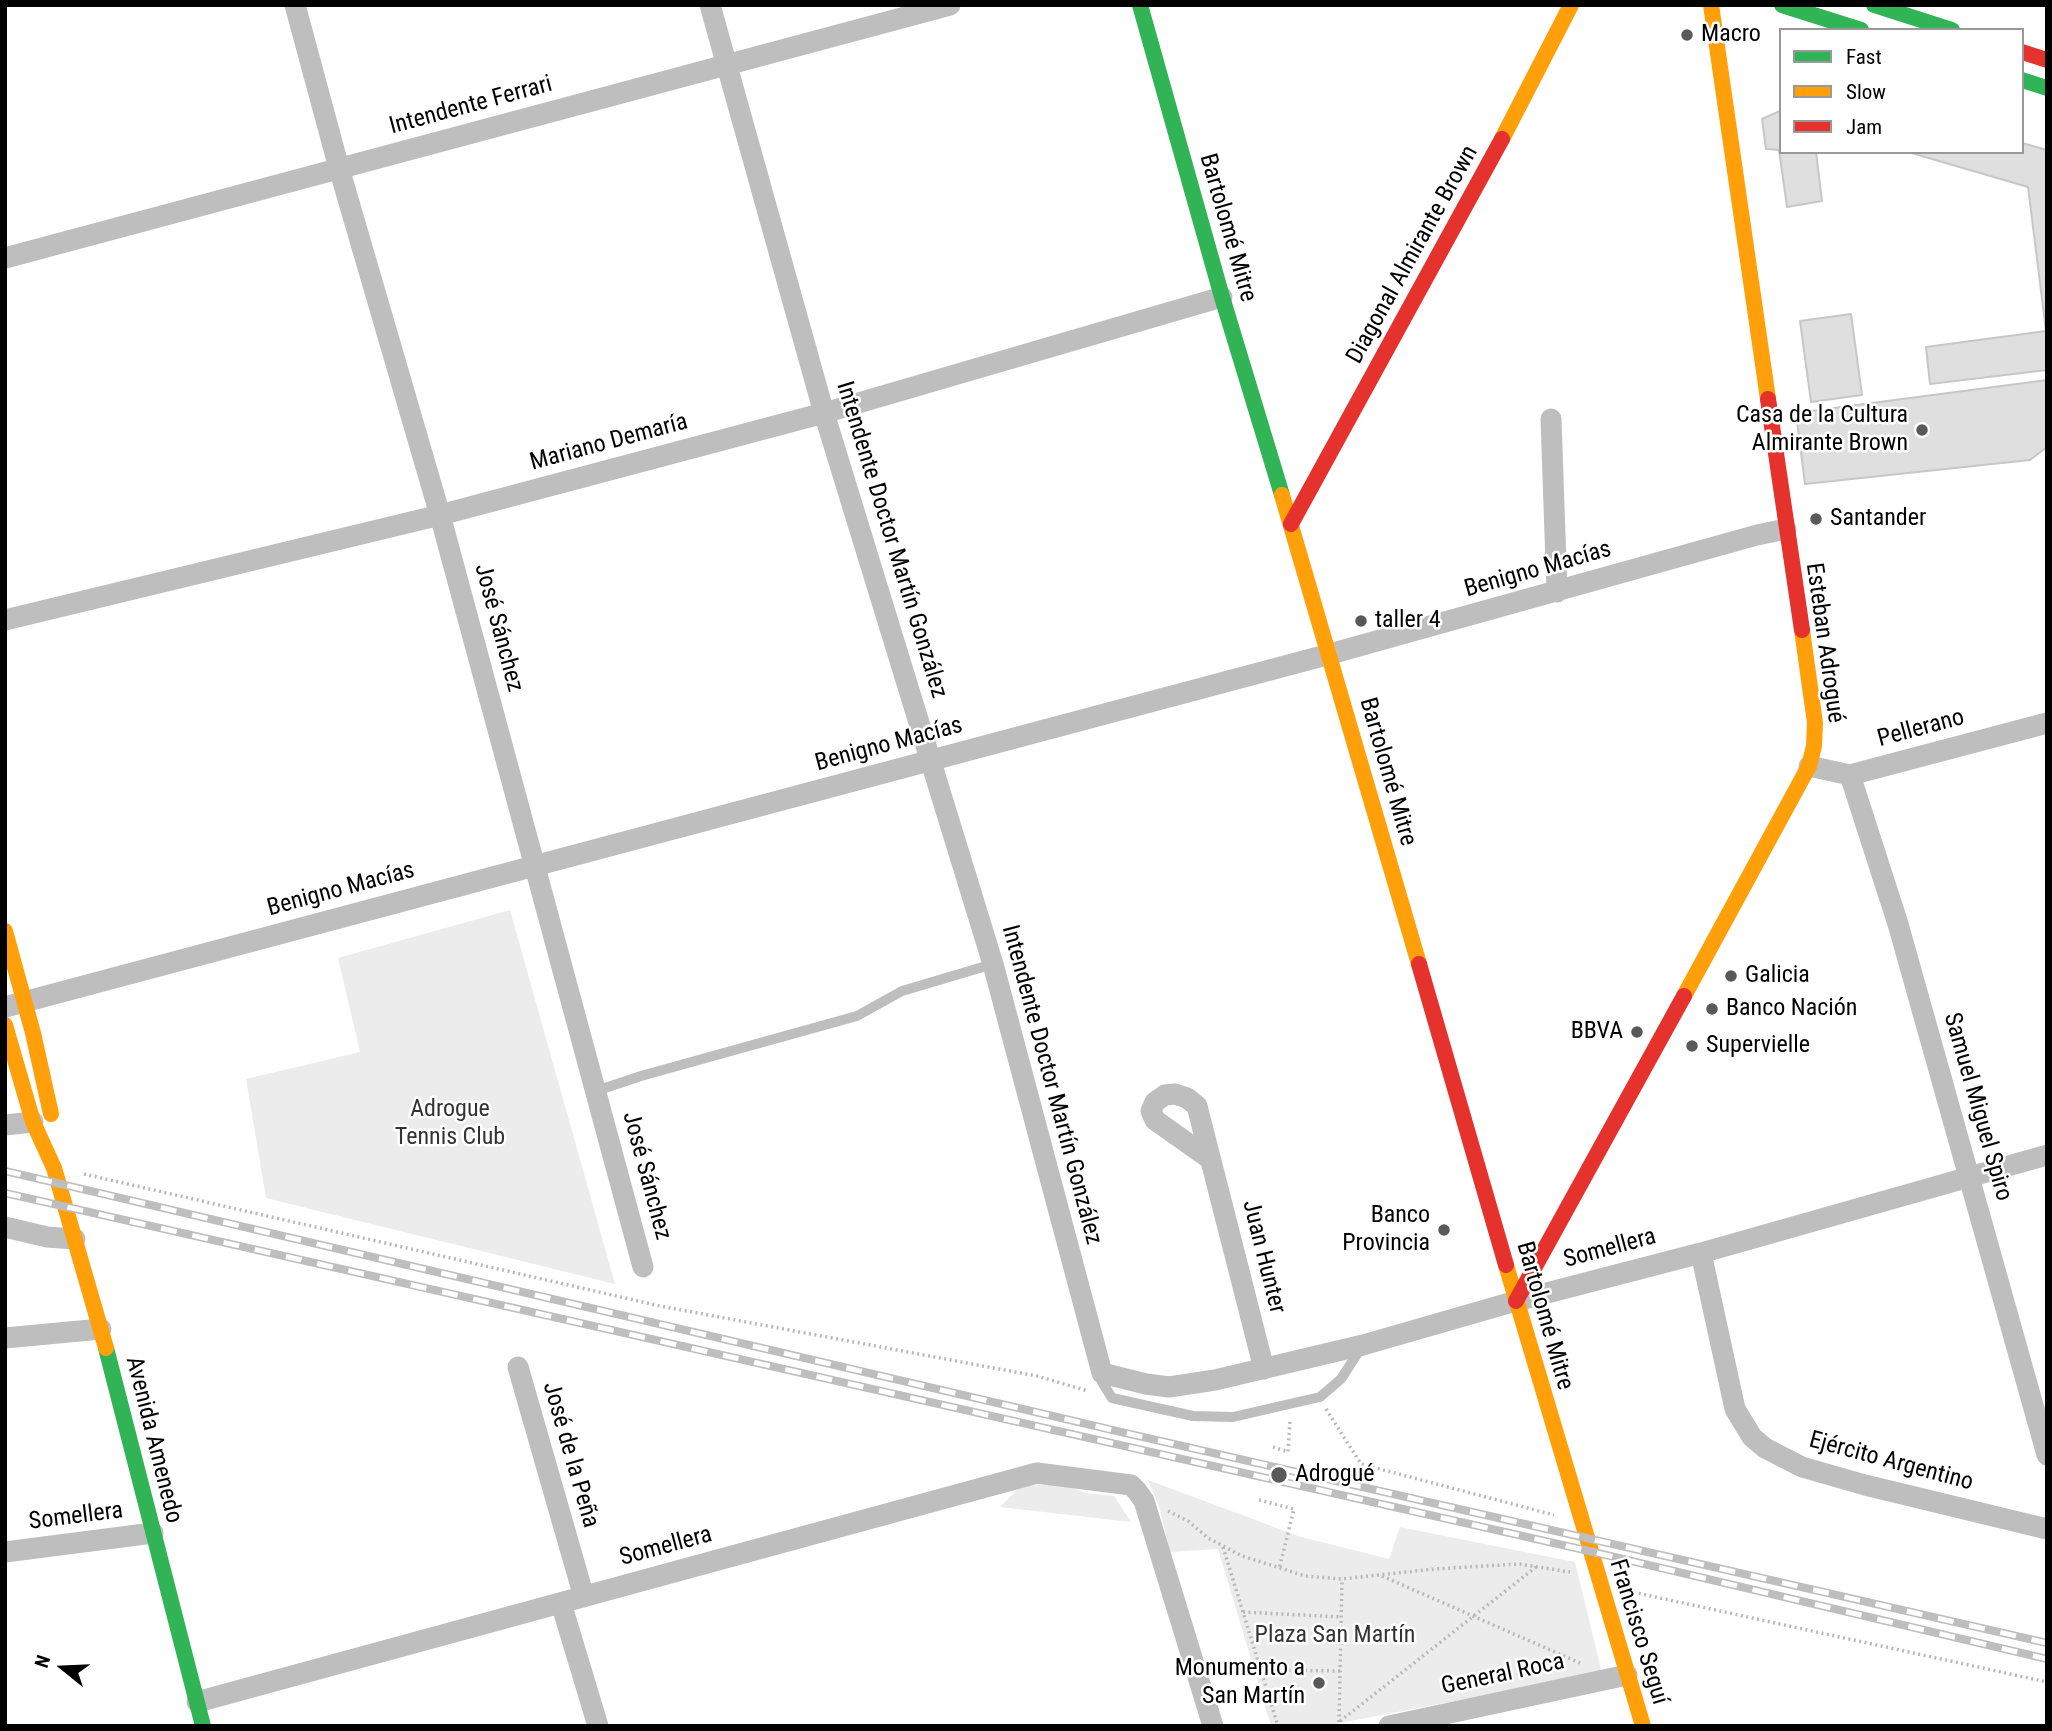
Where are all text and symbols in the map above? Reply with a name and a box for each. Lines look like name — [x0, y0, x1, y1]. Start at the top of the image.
place label: Macro — [1701, 21, 1761, 49]
marker: Macro — [1679, 27, 1695, 43]
legend — [1779, 28, 2024, 154]
text: Fast — [1846, 45, 1882, 69]
street label: Intendente Ferrari — [386, 70, 556, 142]
text: Slow — [1846, 80, 1886, 104]
text: Jam — [1846, 115, 1882, 139]
street label: Diagonal Almirante Brown — [1341, 141, 1485, 369]
street label: Bartolomé Mitre — [1192, 151, 1262, 305]
street label: Intendente Doctor Martín González — [829, 378, 953, 702]
place label: Casa de la Cultura Almirante Brown — [1736, 402, 1908, 458]
street label: Mariano Demaría — [527, 408, 691, 478]
marker: Casa de la Cultura Almirante Brown — [1914, 422, 1930, 438]
place label: Santander — [1830, 505, 1926, 533]
marker: Santander — [1808, 511, 1824, 527]
street label: Benigno Macías — [1461, 535, 1615, 605]
street label: José Sánchez — [467, 561, 529, 695]
street label: Esteban Adrogué — [1799, 561, 1849, 725]
place label: taller 4 — [1375, 607, 1441, 635]
marker: taller 4 — [1353, 613, 1369, 629]
street label: Bartolomé Mitre — [1352, 695, 1422, 849]
street label: Pellerano — [1874, 704, 1968, 754]
street label: Benigno Macías — [812, 712, 966, 778]
street label: Benigno Macías — [264, 857, 418, 923]
street label: Intendente Doctor Martín González — [994, 922, 1108, 1248]
place label: Galicia — [1745, 962, 1810, 990]
marker: Galicia — [1723, 968, 1739, 984]
place label: Banco Nación — [1726, 995, 1857, 1023]
marker: Banco Nación — [1704, 1001, 1720, 1017]
street label: Samuel Miguel Spiro — [1936, 1010, 2018, 1204]
place label: BBVA — [1571, 1018, 1623, 1046]
marker: BBVA — [1629, 1024, 1645, 1040]
place label: Supervielle — [1706, 1032, 1810, 1060]
marker: Supervielle — [1684, 1038, 1700, 1054]
park label: Adrogue Tennis Club — [395, 1096, 505, 1152]
street label: José Sánchez — [615, 1109, 677, 1243]
street label: Juan Hunter — [1235, 1197, 1291, 1317]
place label: Banco Provincia — [1342, 1202, 1430, 1258]
marker: Banco Provincia — [1436, 1222, 1452, 1238]
street label: Somellera — [1561, 1223, 1659, 1275]
street label: Bartolomé Mitre — [1509, 1239, 1579, 1393]
street label: Avenida Amenedo — [118, 1354, 188, 1526]
street label: José de la Peña — [535, 1379, 605, 1531]
street label: Ejército Argentino — [1806, 1426, 1976, 1498]
place label: Adrogué — [1295, 1461, 1375, 1489]
marker: Adrogué — [1269, 1465, 1289, 1485]
street label: Somellera — [27, 1497, 125, 1537]
street label: Somellera — [617, 1521, 715, 1573]
street label: Francisco Seguí — [1602, 1556, 1674, 1708]
park label: Plaza San Martín — [1255, 1622, 1415, 1650]
north arrow — [28, 1633, 98, 1703]
street label: General Roca — [1439, 1648, 1567, 1702]
text: N — [30, 1652, 55, 1670]
place label: Monumento a San Martín — [1175, 1655, 1305, 1711]
marker: Monumento a San Martín — [1311, 1675, 1327, 1691]

